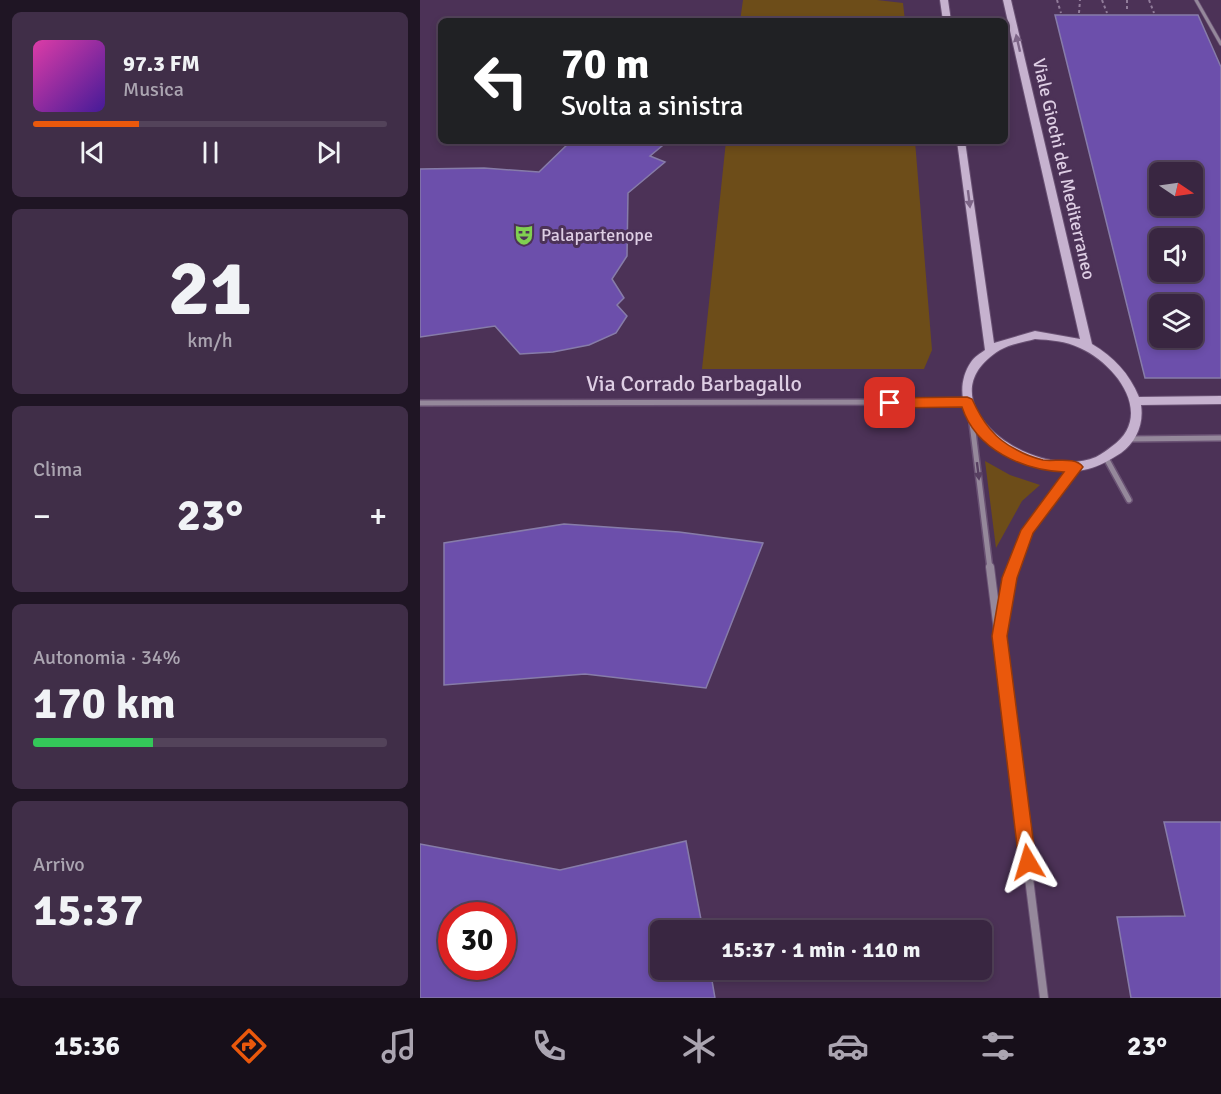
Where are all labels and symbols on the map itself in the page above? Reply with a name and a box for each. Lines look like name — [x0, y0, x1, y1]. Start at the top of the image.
one-way arrow — [1012, 34, 1022, 53]
street label: Viale Giochi del Mediterraneo — [1028, 56, 1100, 282]
north arrow — [1149, 162, 1203, 216]
one-way arrow — [964, 190, 973, 209]
theatre icon: Palapartenope — [512, 223, 536, 247]
place label: Palapartenope — [541, 224, 653, 246]
street label: Via Corrado Barbagallo — [586, 370, 802, 397]
pin — [864, 377, 915, 428]
one-way arrow — [973, 462, 983, 481]
position arrow — [996, 830, 1060, 894]
speed limit sign: 30 — [438, 902, 516, 980]

